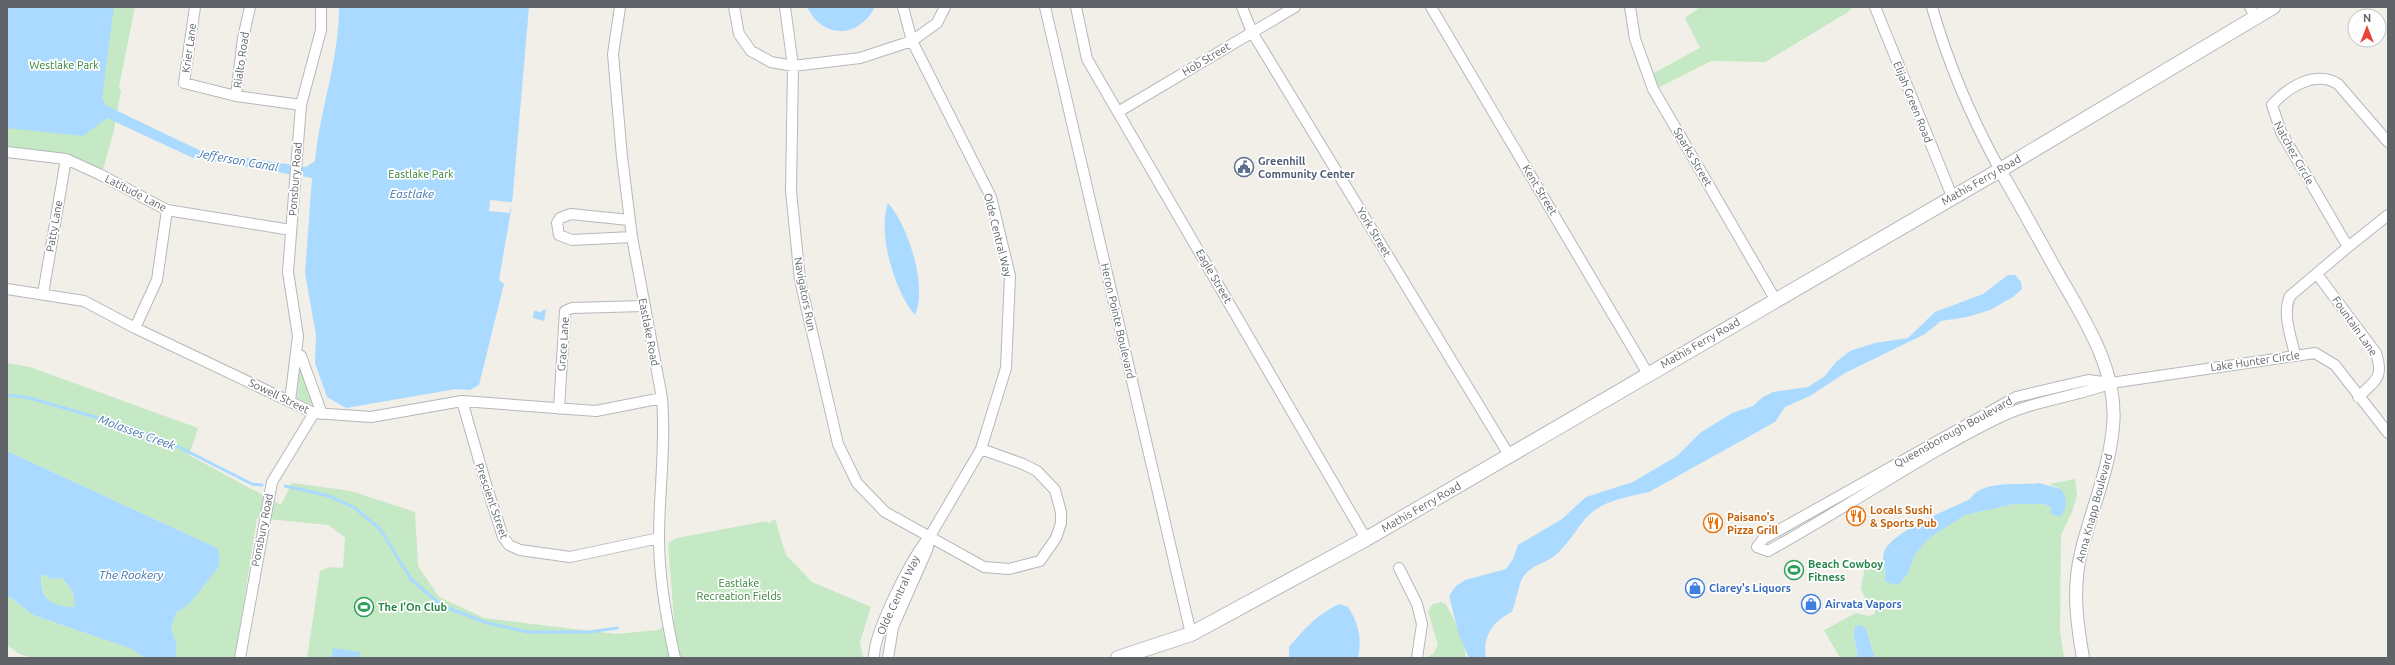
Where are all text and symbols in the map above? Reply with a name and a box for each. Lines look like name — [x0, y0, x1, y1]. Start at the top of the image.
north arrow — [2347, 8, 2387, 48]
text: N — [2363, 12, 2371, 24]
street label: Krier Lane — [180, 22, 198, 74]
street label: Rialto Road — [231, 31, 251, 89]
street label: Hob Street — [1180, 40, 1233, 78]
park label: Westlake Park — [29, 59, 99, 71]
street label: Elijah Green Road — [1891, 60, 1935, 144]
street label: Natchez Circle — [2272, 119, 2316, 187]
street label: Sparks Street — [1671, 126, 1715, 189]
street label: Ponsbury Road — [286, 142, 304, 216]
water label: Jefferson Canal — [195, 146, 280, 175]
street label: Mathis Ferry Road — [1939, 152, 2023, 208]
place label: Greenhill Community Center — [1258, 155, 1355, 180]
public building icon: Greenhill Community Center — [1233, 156, 1255, 178]
street label: Kent Street — [1520, 163, 1560, 218]
park label: Eastlake Park — [388, 168, 454, 180]
street label: Latitude Lane — [103, 172, 169, 214]
water label: Eastlake — [390, 187, 434, 200]
street label: Olde Central Way — [982, 192, 1014, 279]
street label: Patty Lane — [44, 199, 64, 253]
street label: York Street — [1355, 205, 1394, 259]
street label: Eagle Street — [1194, 247, 1235, 306]
street label: Navigators Run — [792, 256, 818, 332]
street label: Heron Pointe Boulevard — [1099, 262, 1137, 380]
street label: Fountain Lane — [2330, 294, 2380, 358]
street label: Eastlake Road — [637, 297, 661, 367]
street label: Mathis Ferry Road — [1658, 315, 1742, 371]
street label: Grace Lane — [555, 316, 571, 372]
street label: Lake Hunter Circle — [2210, 349, 2300, 373]
street label: Sowell Street — [247, 376, 312, 416]
street label: Queensborough Boulevard — [1892, 394, 2014, 470]
water label: Molasses Creek — [97, 412, 178, 452]
street label: Anna Knapp Boulevard — [2074, 452, 2114, 564]
street label: Prescient Street — [473, 462, 511, 541]
street label: Mathis Ferry Road — [1379, 479, 1463, 535]
street label: Ponsbury Road — [249, 492, 275, 568]
place label: Locals Sushi & Sports Pub — [1870, 504, 1937, 529]
restaurant icon: Locals Sushi & Sports Pub — [1845, 505, 1867, 527]
place label: Paisano's Pizza Grill — [1727, 511, 1779, 536]
restaurant icon: Paisano's Pizza Grill — [1702, 512, 1724, 534]
street label: Olde Central Way — [874, 553, 922, 636]
place label: Beach Cowboy Fitness — [1808, 558, 1883, 583]
sports icon: Beach Cowboy Fitness — [1783, 559, 1805, 581]
water label: The Rookery — [99, 568, 164, 581]
park label: Eastlake Recreation Fields — [697, 577, 782, 602]
shop icon: Clarey's Liquors — [1684, 577, 1706, 599]
place label: Clarey's Liquors — [1709, 582, 1791, 594]
shop icon: Airvata Vapors — [1800, 593, 1822, 615]
sports icon: The I'On Club — [353, 596, 375, 618]
place label: Airvata Vapors — [1825, 598, 1902, 610]
place label: The I'On Club — [378, 601, 447, 613]

